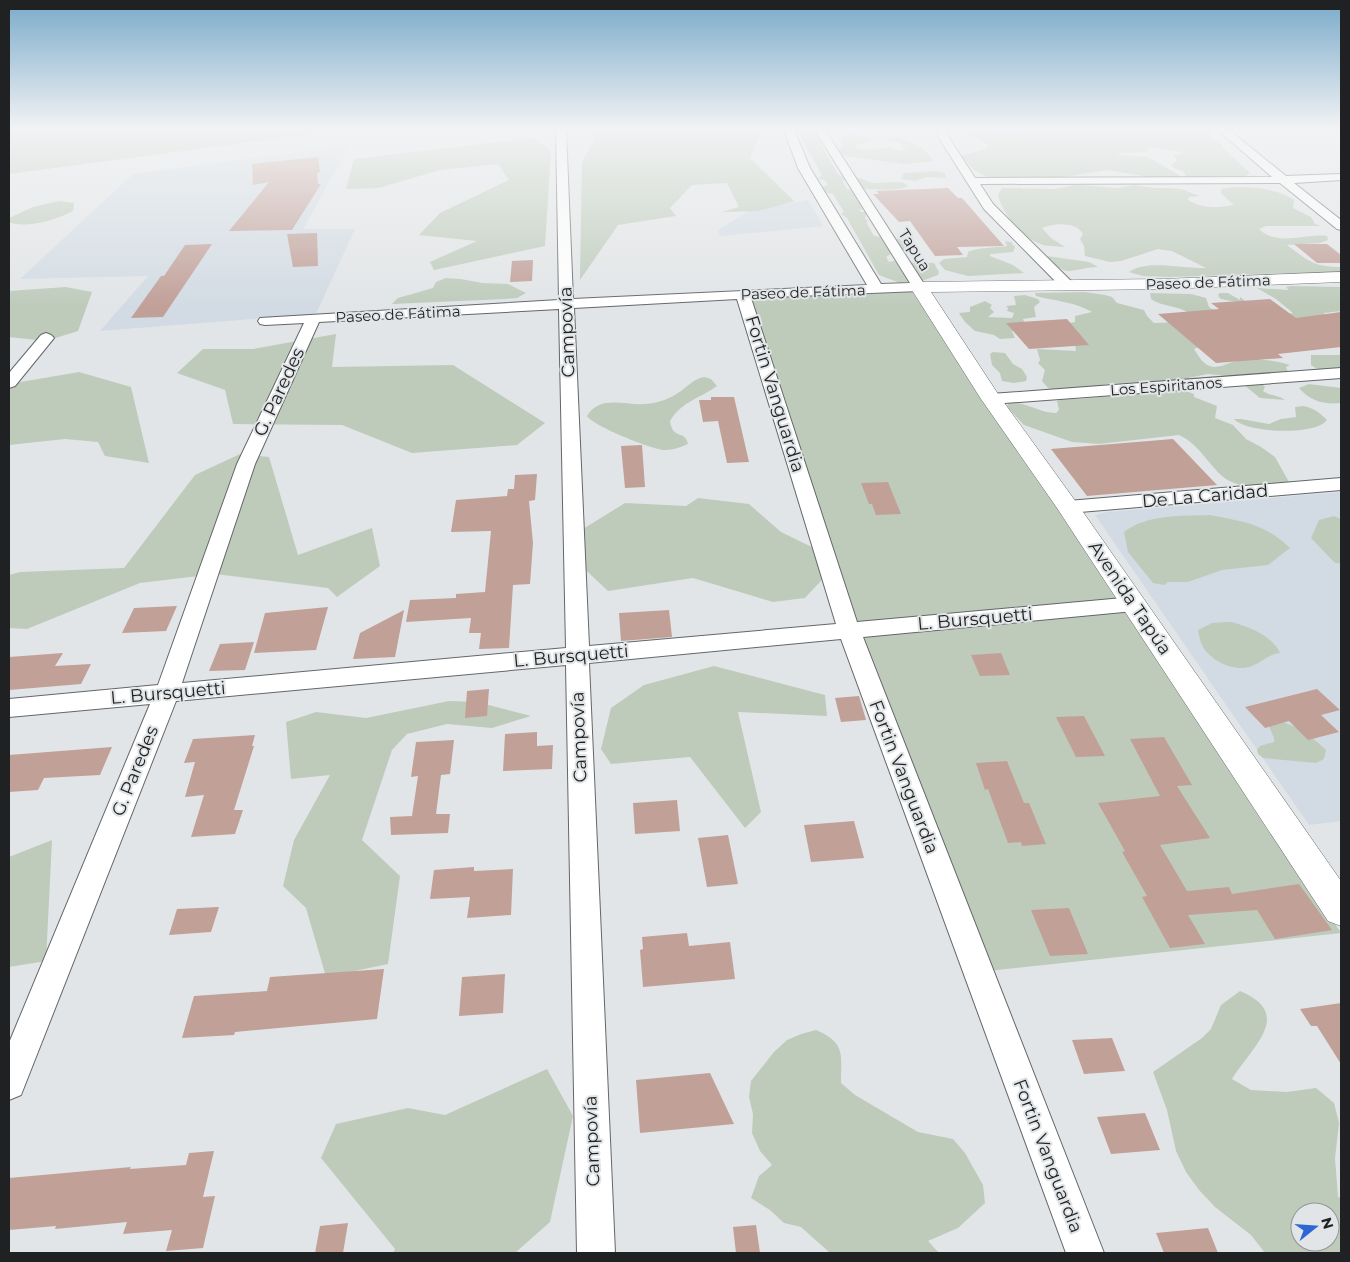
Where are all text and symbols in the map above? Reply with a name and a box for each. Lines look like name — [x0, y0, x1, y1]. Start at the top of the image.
street label: Tapua — [895, 225, 935, 275]
street label: Paseo de Fátima — [1145, 270, 1271, 294]
street label: Paseo de Fátima — [740, 280, 866, 304]
street label: Campovía — [554, 286, 580, 378]
street label: Paseo de Fátima — [335, 301, 461, 327]
street label: Fortin Vanguardia — [741, 313, 809, 475]
street label: G. Paredes — [249, 344, 309, 440]
street label: Los Espiritanos — [1109, 373, 1223, 399]
street label: De La Caridad — [1141, 480, 1269, 512]
street label: Avenida Tapúa — [1084, 537, 1176, 659]
street label: L. Bursquetti — [916, 603, 1034, 635]
street label: L. Bursquetti — [512, 640, 630, 672]
street label: L. Bursquetti — [109, 677, 227, 709]
street label: Campovía — [566, 691, 592, 783]
street label: Fortin Vanguardia — [865, 697, 943, 857]
street label: G. Paredes — [107, 722, 163, 819]
street label: Fortin Vanguardia — [1009, 1076, 1087, 1236]
street label: Campovía — [579, 1095, 605, 1187]
north arrow — [1290, 1202, 1340, 1252]
text: N — [1317, 1215, 1338, 1231]

